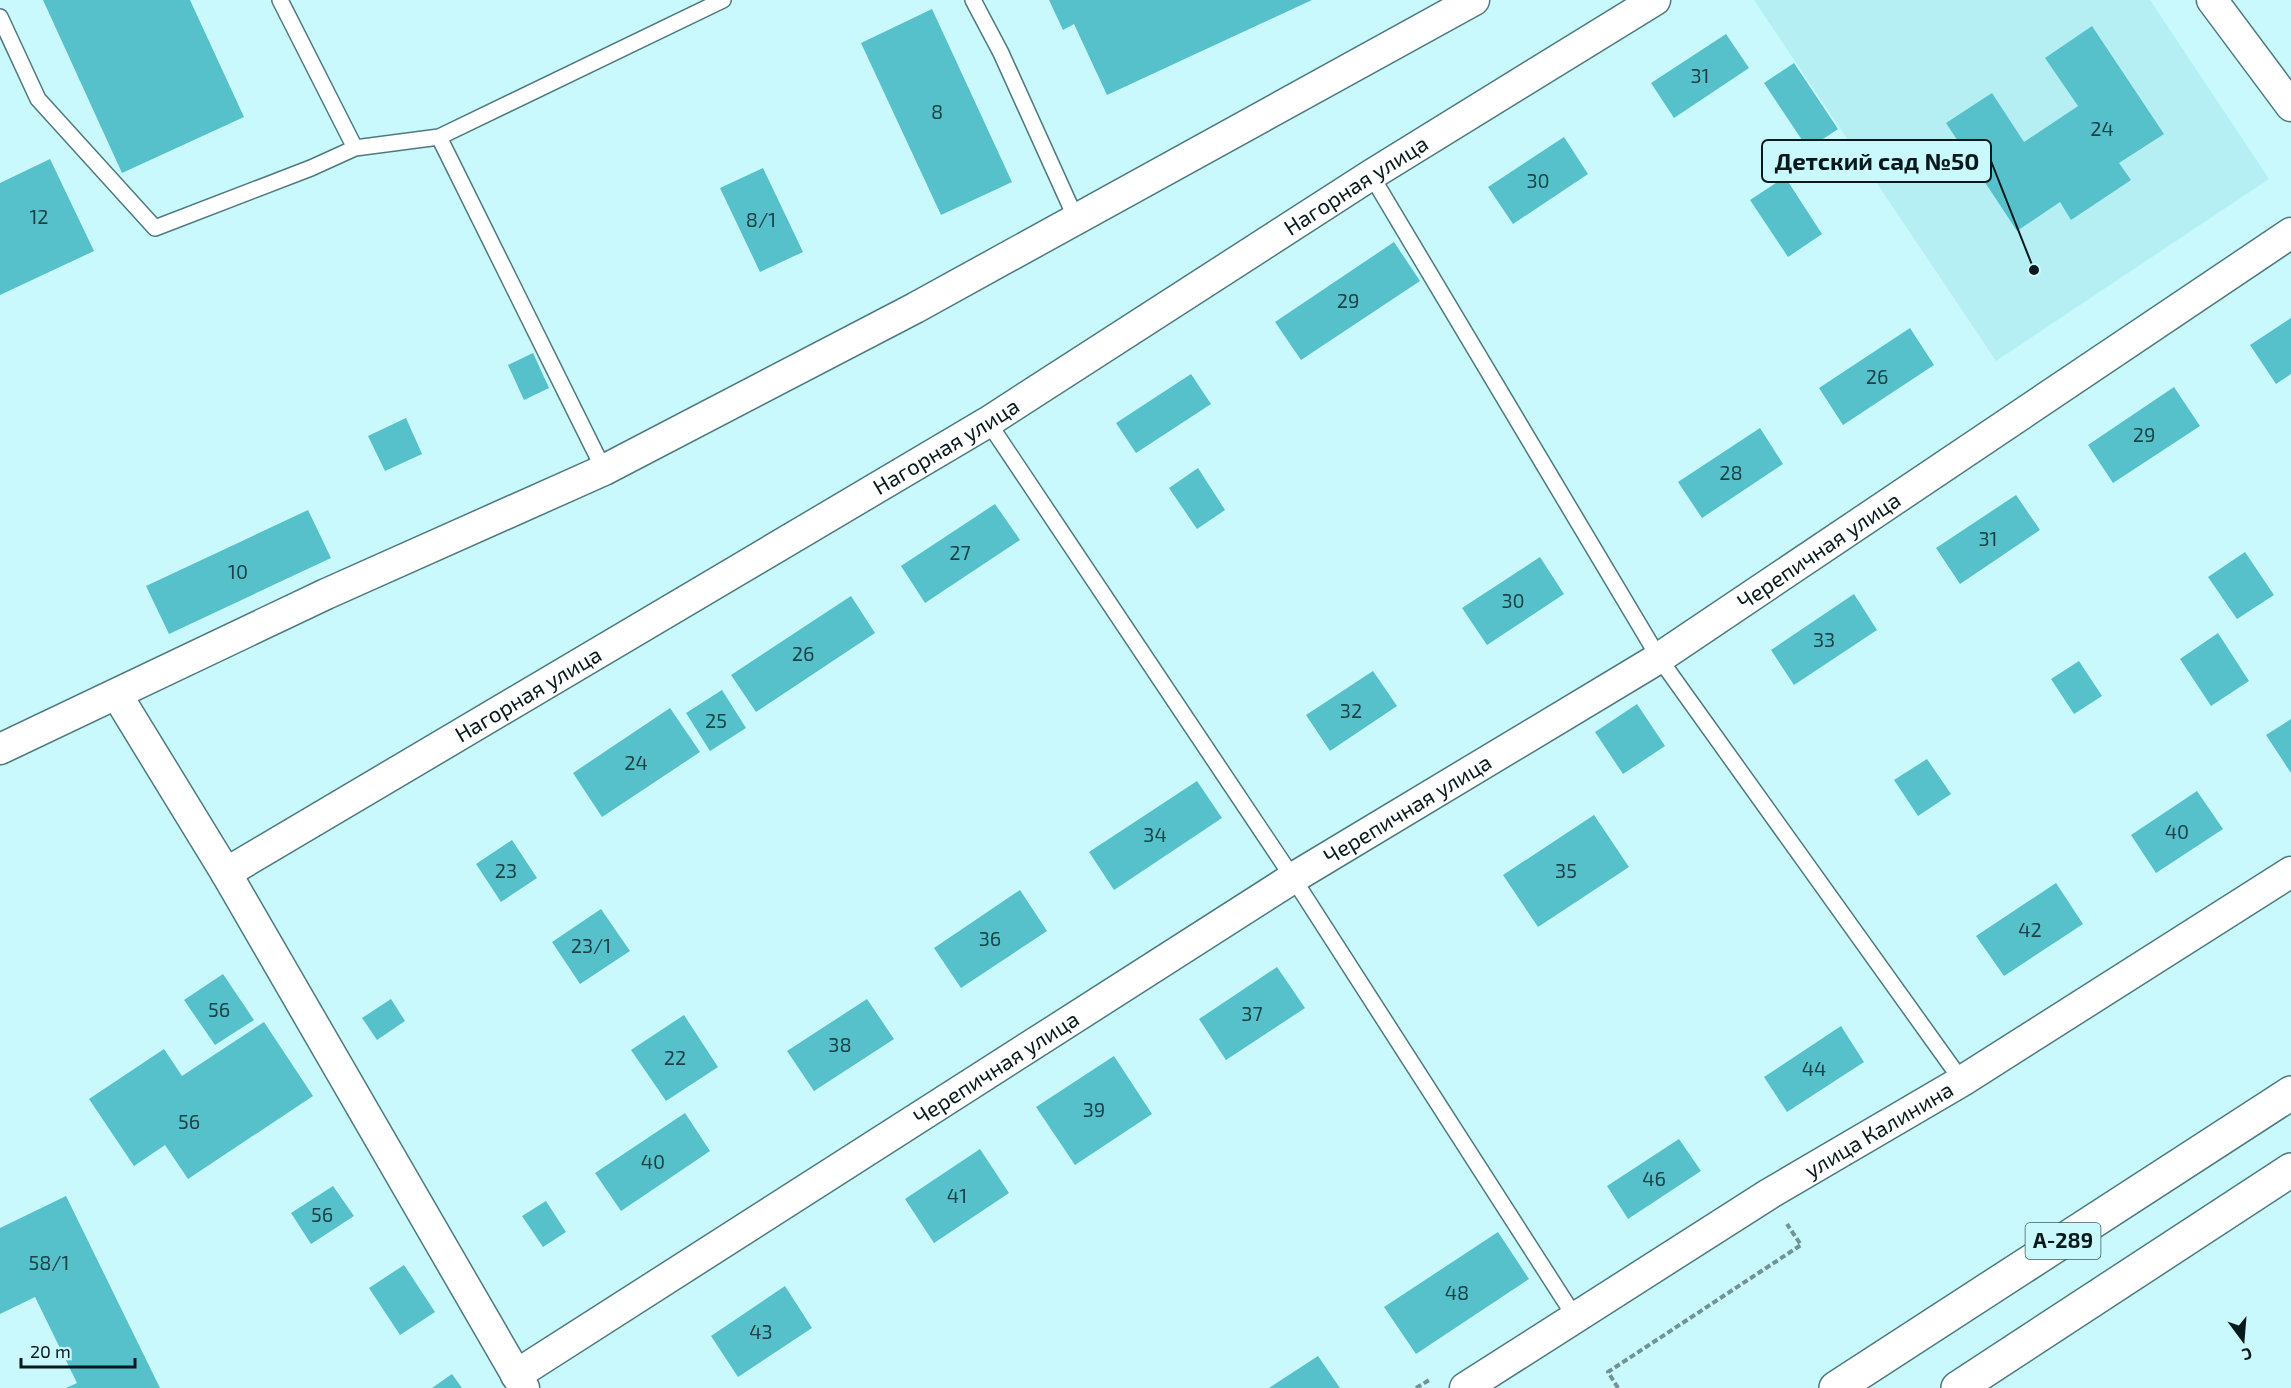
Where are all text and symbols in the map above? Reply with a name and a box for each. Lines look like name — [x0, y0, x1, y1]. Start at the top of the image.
house number: 31 — [1690, 63, 1710, 87]
house number: 8 — [931, 99, 943, 123]
house number: 24 — [2090, 116, 2114, 140]
street label: Нагорная улица — [1279, 129, 1432, 240]
callout: Детский сад №50 — [1762, 140, 1991, 182]
text: Детский сад №50 — [1775, 146, 1979, 175]
house number: 30 — [1526, 168, 1550, 192]
house number: 12 — [29, 204, 49, 228]
house number: 8/1 — [746, 207, 776, 231]
house number: 29 — [1337, 288, 1359, 312]
house number: 26 — [1866, 364, 1888, 388]
street label: Нагорная улица — [868, 392, 1023, 499]
house number: 29 — [2133, 422, 2155, 446]
house number: 28 — [1719, 460, 1743, 484]
street label: Черепичная улица — [1732, 486, 1905, 614]
house number: 31 — [1978, 526, 1998, 550]
house number: 27 — [949, 540, 971, 564]
house number: 10 — [228, 559, 248, 583]
house number: 30 — [1501, 588, 1525, 612]
house number: 33 — [1813, 627, 1835, 651]
street label: Нагорная улица — [450, 640, 605, 747]
house number: 26 — [792, 641, 814, 665]
house number: 32 — [1340, 698, 1362, 722]
house number: 25 — [705, 708, 727, 732]
street label: Черепичная улица — [1318, 748, 1496, 869]
house number: 24 — [624, 750, 648, 774]
house number: 40 — [2165, 819, 2189, 843]
house number: 34 — [1143, 822, 1167, 846]
house number: 23 — [495, 858, 517, 882]
house number: 35 — [1555, 858, 1577, 882]
house number: 42 — [2018, 917, 2042, 941]
house number: 36 — [979, 926, 1001, 950]
house number: 23/1 — [571, 933, 611, 957]
house number: 56 — [208, 997, 230, 1021]
house number: 37 — [1241, 1001, 1263, 1025]
street label: Черепичная улица — [908, 1005, 1083, 1129]
house number: 38 — [828, 1032, 852, 1056]
house number: 22 — [664, 1045, 686, 1069]
house number: 44 — [1802, 1056, 1826, 1080]
street label: улица Калинина — [1799, 1075, 1957, 1183]
house number: 39 — [1083, 1097, 1105, 1121]
house number: 56 — [178, 1109, 200, 1133]
house number: 40 — [641, 1149, 665, 1173]
house number: 46 — [1642, 1166, 1666, 1190]
house number: 41 — [947, 1183, 967, 1207]
house number: 56 — [311, 1202, 333, 1226]
road number: А-289 — [2026, 1223, 2100, 1259]
house number: 58/1 — [28, 1250, 70, 1274]
house number: 48 — [1445, 1280, 1469, 1304]
north arrow — [2213, 1310, 2273, 1370]
house number: 43 — [749, 1319, 773, 1343]
scale bar — [21, 1331, 135, 1369]
text: 20 m — [30, 1340, 71, 1362]
text: С — [2240, 1344, 2254, 1365]

